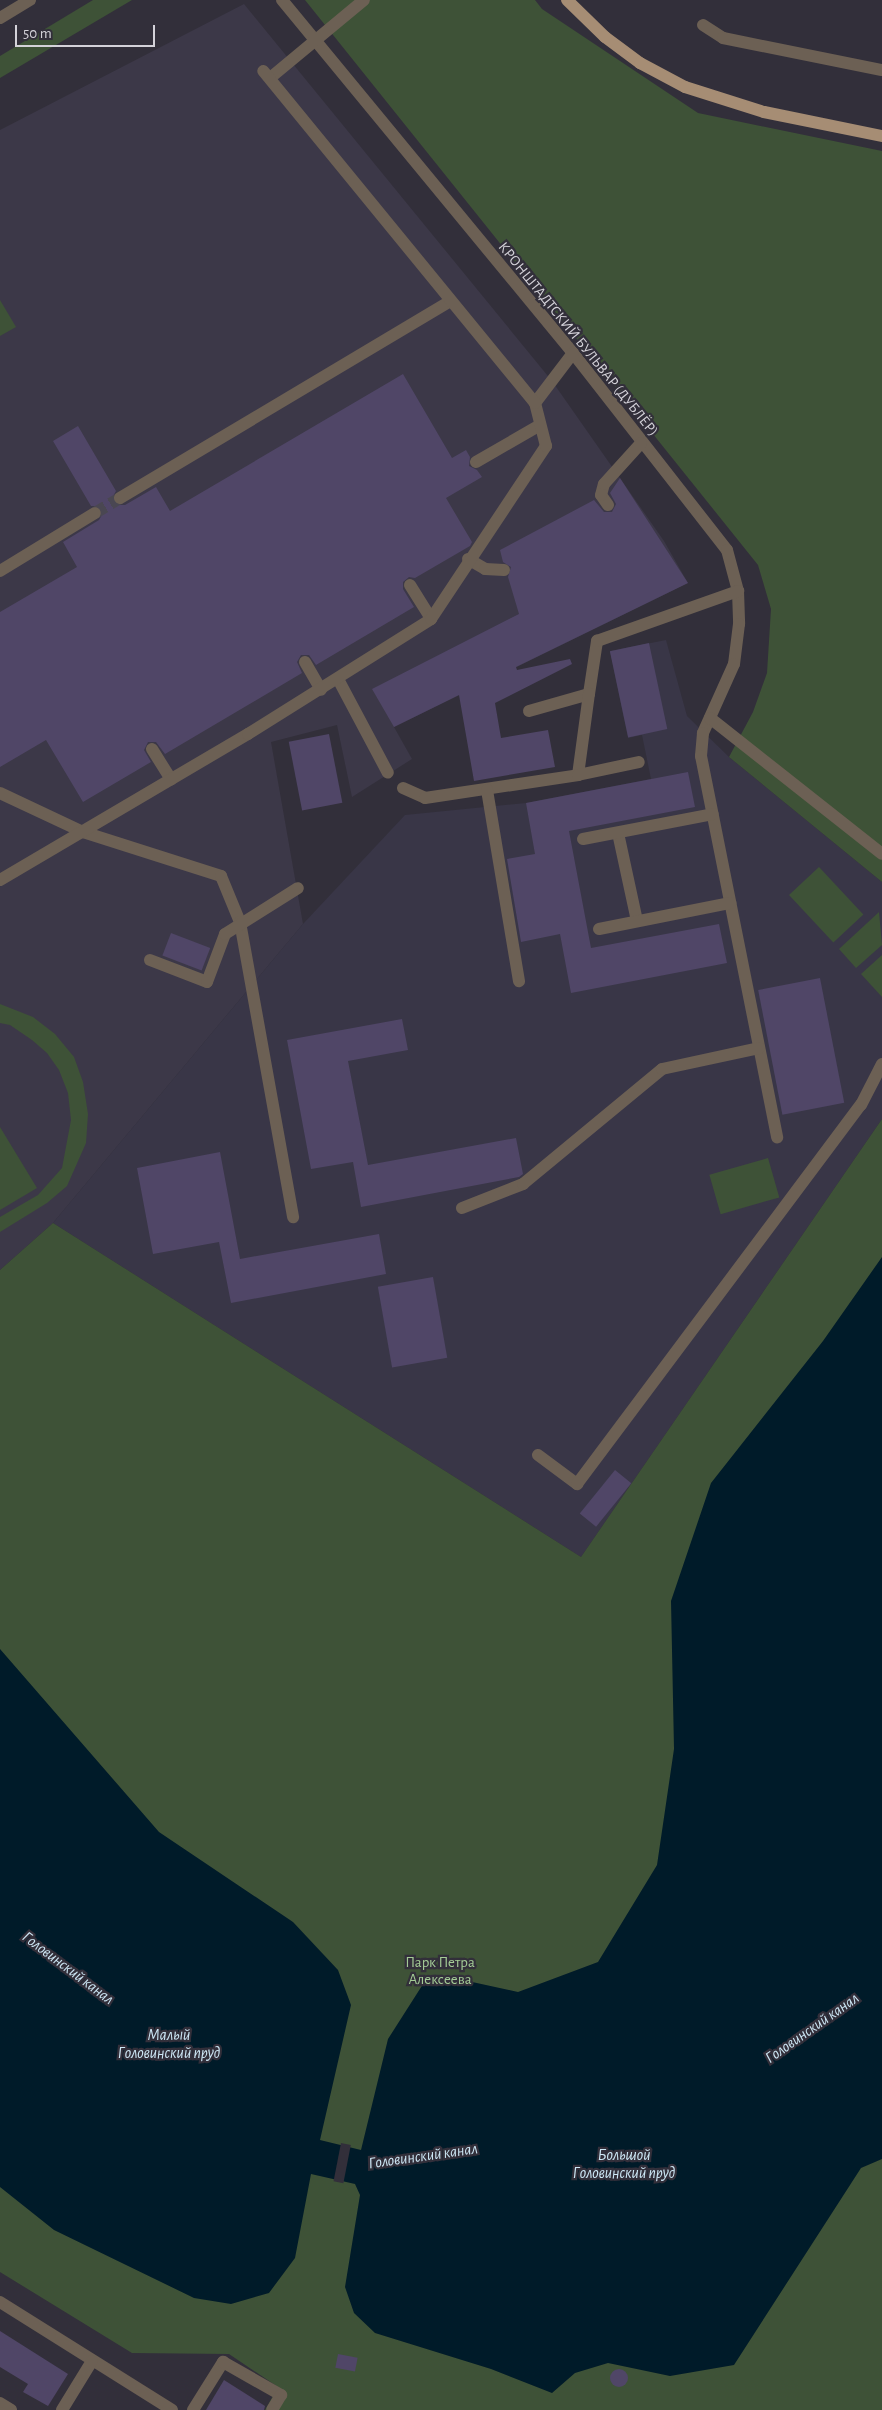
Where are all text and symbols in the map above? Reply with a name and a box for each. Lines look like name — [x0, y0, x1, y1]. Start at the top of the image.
scale bar — [18, 15, 158, 47]
text: 50 m — [23, 26, 52, 41]
street label: КРОНШТАДТСКИЙ БУЛЬВАР (ДУБЛЁР) — [494, 238, 662, 440]
water label: Головинский канал — [18, 1927, 118, 2009]
park label: Парк Петра Алексеева — [405, 1953, 475, 1988]
water label: Головинский канал — [761, 1989, 863, 2067]
water label: Малый Головинский пруд — [118, 2025, 220, 2063]
water label: Головинский канал — [367, 2139, 479, 2173]
water label: Большой Головинский пруд — [573, 2145, 675, 2183]

